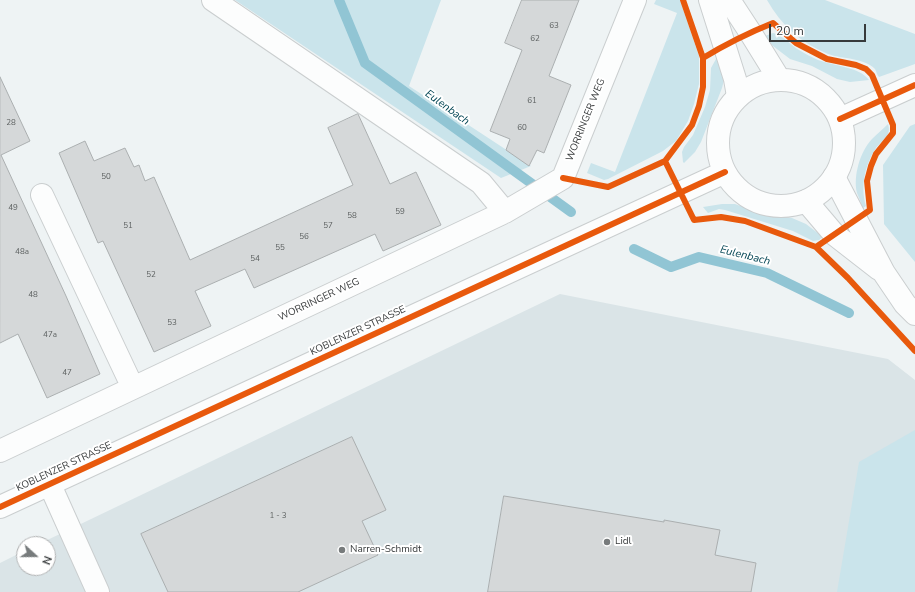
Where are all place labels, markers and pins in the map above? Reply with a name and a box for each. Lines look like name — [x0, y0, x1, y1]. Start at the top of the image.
place label: Lidl — [615, 536, 632, 548]
marker: Lidl — [602, 537, 612, 547]
place label: Narren-Schmidt — [350, 544, 422, 556]
marker: Narren-Schmidt — [337, 545, 347, 555]

